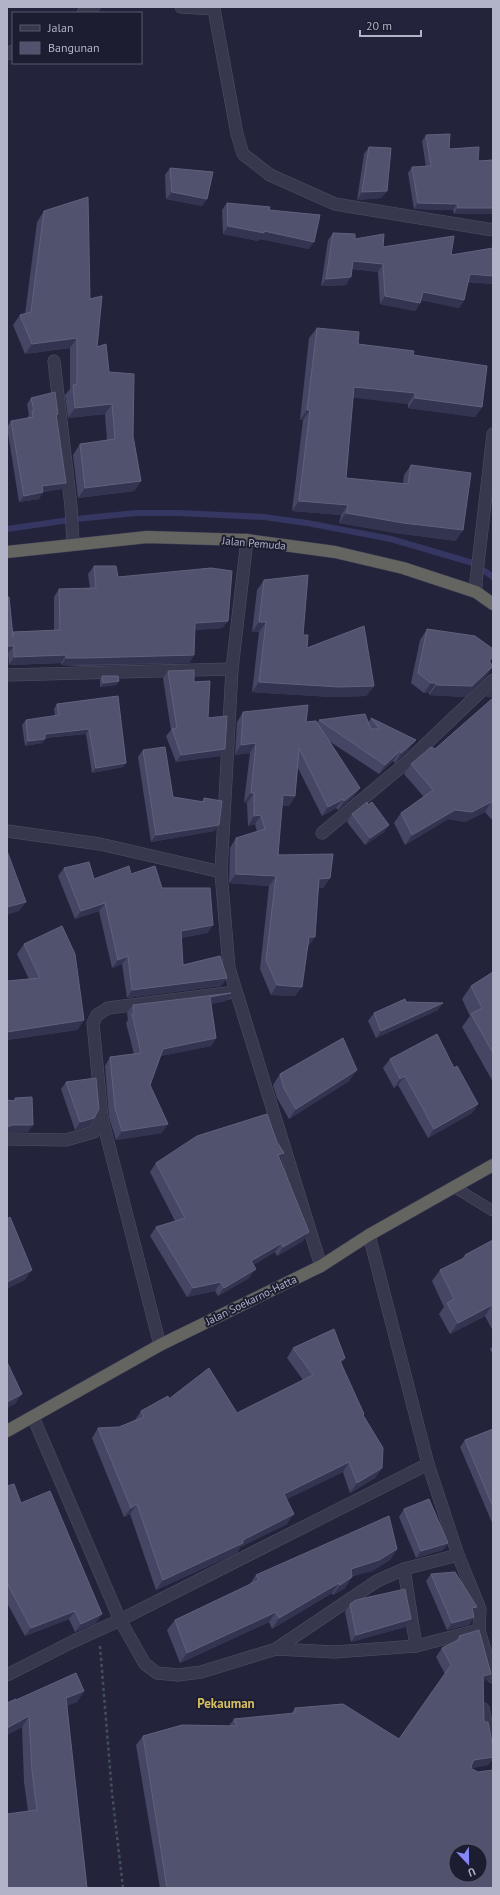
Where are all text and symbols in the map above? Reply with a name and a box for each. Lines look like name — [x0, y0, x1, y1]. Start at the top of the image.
legend — [12, 12, 142, 64]
scale bar — [360, 12, 421, 38]
text: 20 m — [366, 18, 392, 33]
text: Jalan — [47, 20, 73, 35]
text: Bangunan — [48, 40, 100, 55]
street label: Jalan Pemuda — [221, 533, 286, 553]
street label: Jalan Soekarno-Hatta — [202, 1272, 299, 1329]
district label: Pekauman — [197, 1695, 255, 1712]
north arrow — [448, 1843, 488, 1883]
text: U — [466, 1864, 478, 1880]

